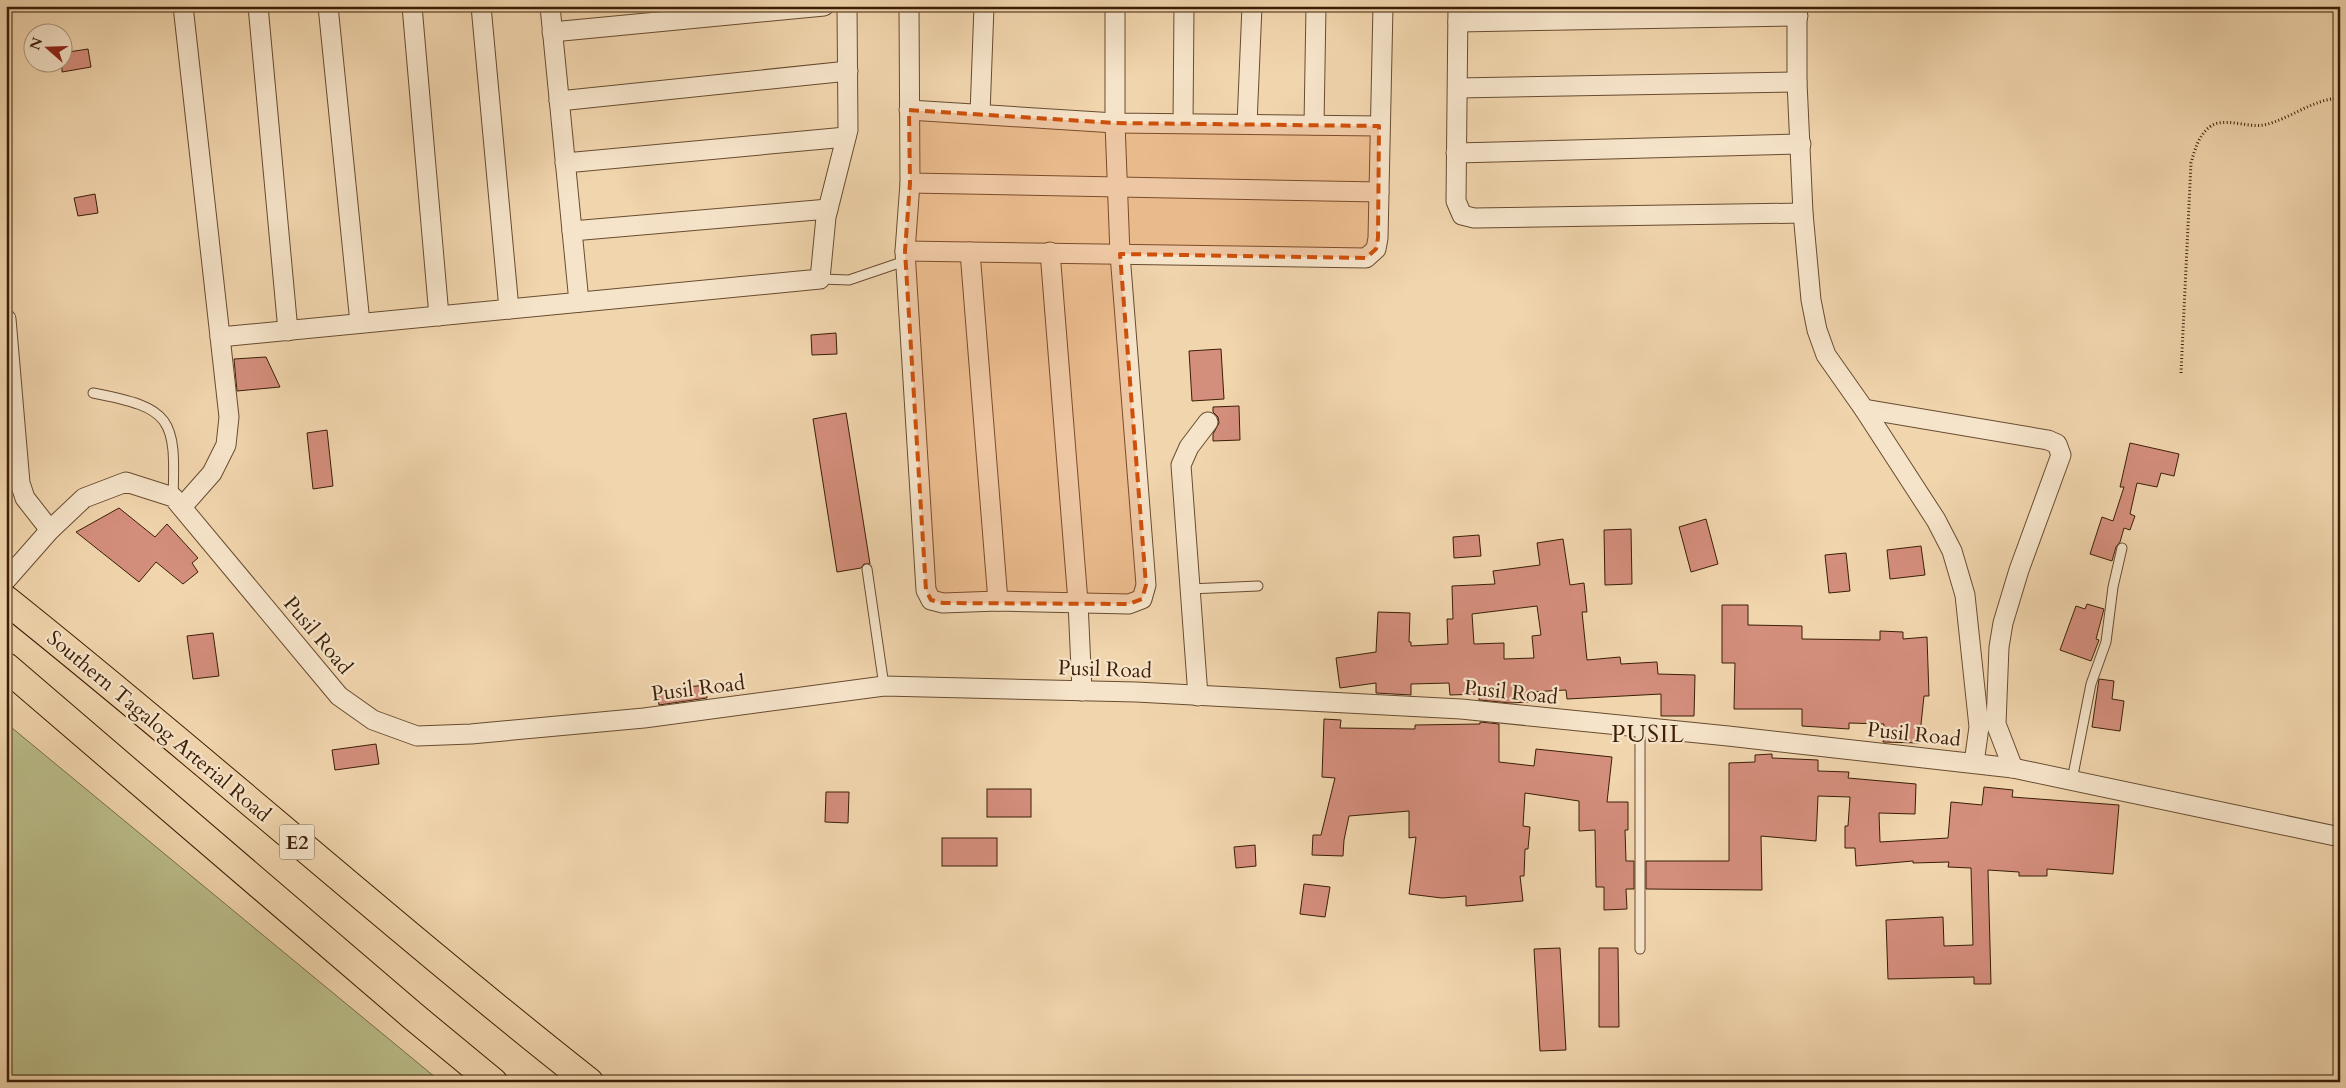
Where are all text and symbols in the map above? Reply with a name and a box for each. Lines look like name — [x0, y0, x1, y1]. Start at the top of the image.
north arrow — [22, 22, 72, 72]
text: N — [25, 35, 47, 53]
street label: Pusil Road — [276, 590, 359, 681]
street label: Southern Tagalog Arterial Road — [40, 624, 277, 829]
street label: Pusil Road — [1057, 653, 1152, 686]
street label: Pusil Road — [650, 668, 746, 709]
street label: Pusil Road — [1463, 673, 1559, 712]
street label: Pusil Road — [1866, 715, 1962, 754]
district label: PUSIL — [1611, 718, 1685, 751]
road number: E2 — [280, 824, 314, 860]

